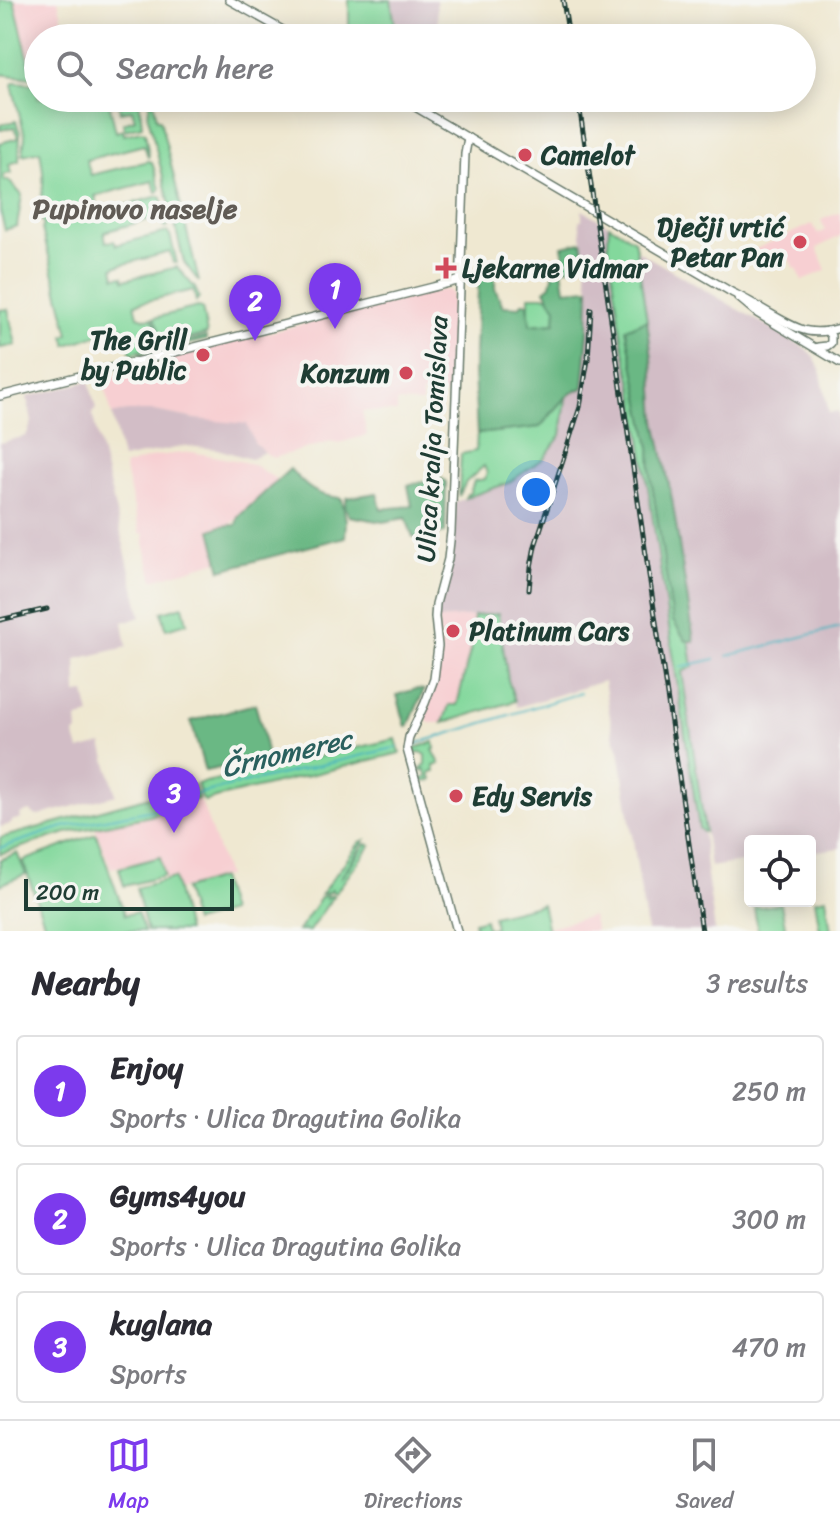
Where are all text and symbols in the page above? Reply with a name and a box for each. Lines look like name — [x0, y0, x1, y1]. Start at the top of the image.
search box — [24, 24, 816, 112]
text: Search here — [116, 41, 274, 95]
icon: search — [52, 46, 96, 90]
place label: Camelot — [540, 132, 636, 178]
marker: Camelot — [516, 146, 534, 164]
district label: Pupinovo naselje — [33, 184, 238, 233]
place label: Dječji vrtić Petar Pan — [657, 204, 787, 280]
marker: Dječji vrtić Petar Pan — [791, 233, 809, 251]
place label: Ljekarne Vidmar — [462, 245, 649, 291]
marker: Ljekarne Vidmar — [437, 259, 455, 277]
pin: 1 — [309, 263, 361, 329]
pin: 2 — [229, 275, 281, 341]
street label: Ulica kralja Tomislava — [403, 314, 461, 564]
place label: The Grill by Public — [80, 317, 189, 393]
marker: The Grill by Public — [194, 346, 212, 364]
place label: Konzum — [300, 350, 390, 396]
marker: Konzum — [397, 364, 415, 382]
your location — [516, 472, 556, 512]
place label: Platinum Cars — [469, 608, 631, 654]
marker: Platinum Cars — [444, 622, 462, 640]
water label: Črnomerec — [217, 714, 359, 792]
pin: 3 — [148, 767, 200, 833]
place label: Edy Servis — [472, 773, 593, 819]
marker: Edy Servis — [447, 787, 465, 805]
map controls — [744, 835, 816, 907]
button: locate — [744, 835, 816, 907]
text: 200 m — [36, 873, 99, 912]
scale bar — [24, 875, 234, 911]
text: Nearby — [32, 953, 140, 1013]
text: 3 results — [706, 960, 808, 1006]
text: Enjoy — [110, 1041, 183, 1095]
text: 1 — [54, 1068, 66, 1114]
text: 250 m — [732, 1068, 806, 1114]
text: Sports · Ulica Dragutina Golika — [110, 1095, 461, 1141]
text: Gyms4you — [110, 1169, 245, 1223]
text: 2 — [52, 1196, 68, 1242]
text: 300 m — [732, 1196, 806, 1242]
text: Sports · Ulica Dragutina Golika — [110, 1223, 461, 1269]
text: kuglana — [110, 1297, 212, 1351]
text: 3 — [53, 1324, 67, 1370]
text: 470 m — [732, 1324, 806, 1370]
text: Sports — [110, 1351, 186, 1397]
tab: Map — [107, 1433, 151, 1520]
tab: Directions — [364, 1433, 462, 1520]
tab: Saved — [675, 1433, 733, 1520]

